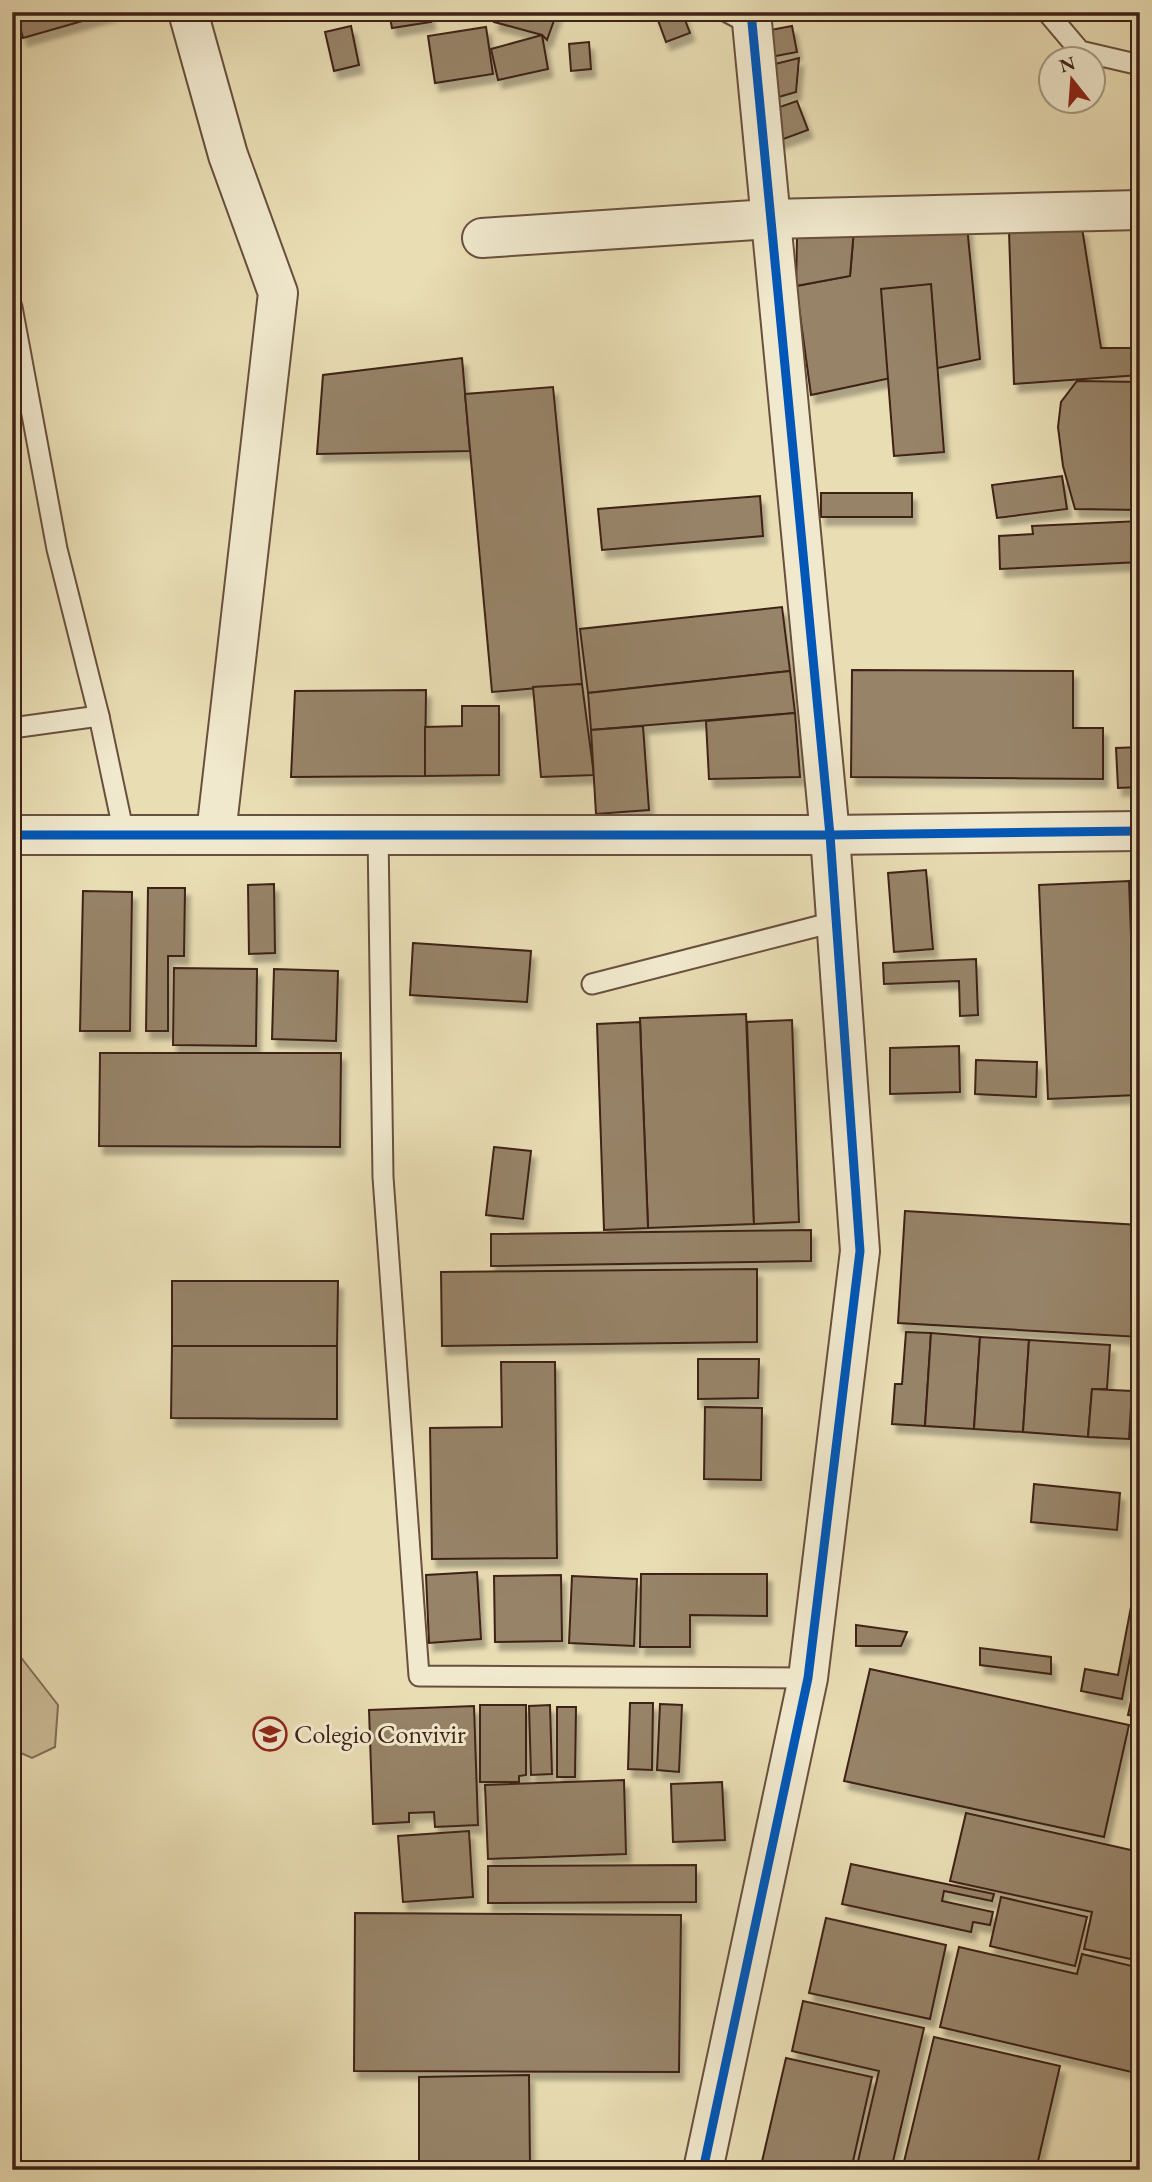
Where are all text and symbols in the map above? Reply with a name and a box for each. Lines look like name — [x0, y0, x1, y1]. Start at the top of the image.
north arrow — [1036, 46, 1106, 116]
text: N — [1056, 50, 1079, 78]
school or university icon: Colegio Convivir — [251, 1715, 289, 1753]
place label: Colegio Convivir — [294, 1717, 466, 1751]

